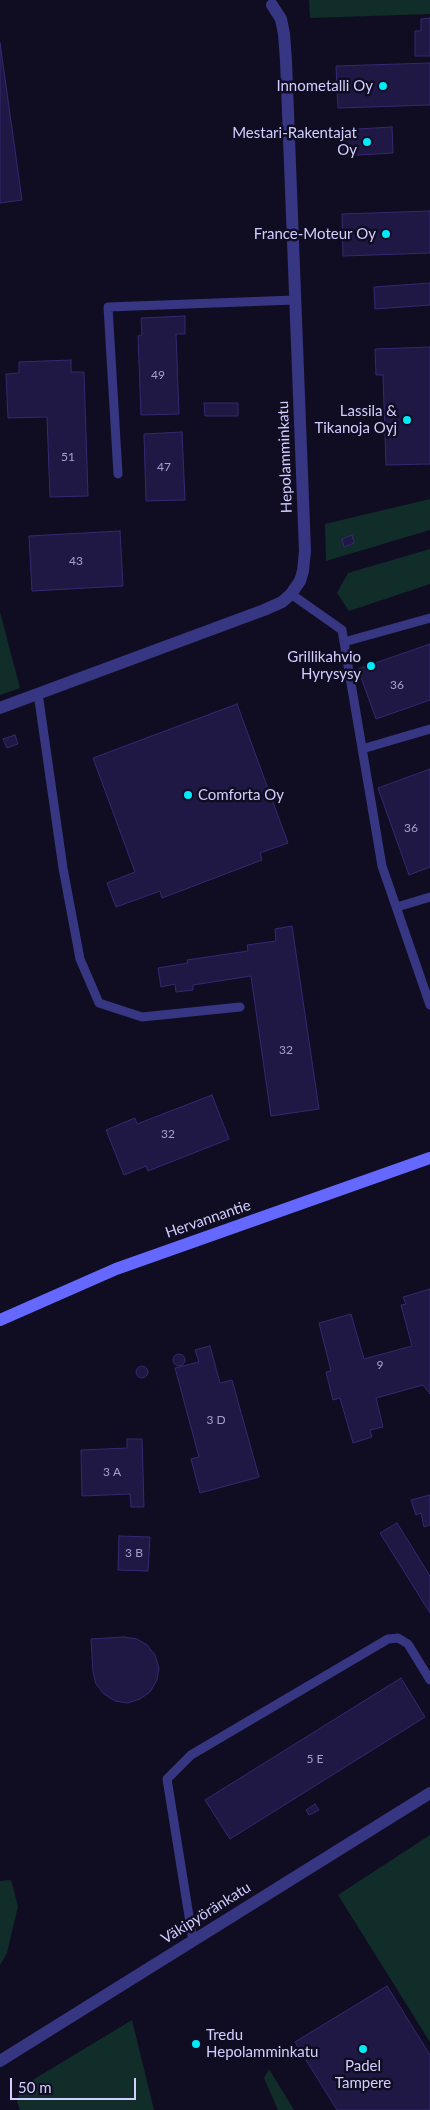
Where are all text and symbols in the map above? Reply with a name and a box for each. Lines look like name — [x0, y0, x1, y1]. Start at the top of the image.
place label: Innometalli Oy — [276, 77, 373, 95]
marker: Innometalli Oy — [377, 80, 389, 92]
place label: Mestari-Rakentajat Oy — [232, 124, 357, 159]
marker: Mestari-Rakentajat Oy — [361, 136, 373, 148]
place label: France-Moteur Oy — [254, 225, 376, 243]
marker: France-Moteur Oy — [380, 228, 392, 240]
house number: 49 — [151, 368, 165, 382]
street label: Hepolamminkatu — [274, 401, 296, 513]
place label: Lassila & Tikanoja Oyj — [314, 402, 397, 437]
marker: Lassila & Tikanoja Oyj — [401, 414, 413, 426]
house number: 51 — [61, 450, 75, 464]
house number: 47 — [157, 460, 171, 474]
house number: 43 — [69, 554, 83, 568]
place label: Grillikahvio Hyrysysy — [287, 648, 361, 683]
marker: Grillikahvio Hyrysysy — [365, 660, 377, 672]
house number: 36 — [390, 678, 404, 692]
place label: Comforta Oy — [198, 786, 284, 804]
marker: Comforta Oy — [182, 789, 194, 801]
house number: 36 — [404, 821, 418, 835]
house number: 32 — [279, 1043, 293, 1057]
house number: 32 — [161, 1127, 175, 1141]
street label: Hervannantie — [163, 1196, 253, 1242]
house number: 9 — [377, 1358, 383, 1372]
house number: 3 D — [206, 1413, 226, 1427]
house number: 3 A — [103, 1465, 121, 1479]
house number: 3 B — [125, 1546, 143, 1560]
house number: 5 E — [307, 1752, 323, 1766]
street label: Väkipyöränkatu — [158, 1878, 254, 1948]
place label: Tredu Hepolamminkatu — [206, 2026, 318, 2061]
marker: Tredu Hepolamminkatu — [190, 2038, 202, 2050]
marker: Padel Tampere — [357, 2043, 369, 2055]
place label: Padel Tampere — [335, 2057, 391, 2092]
scale bar — [12, 2068, 139, 2100]
text: 50 m — [18, 2078, 52, 2096]

